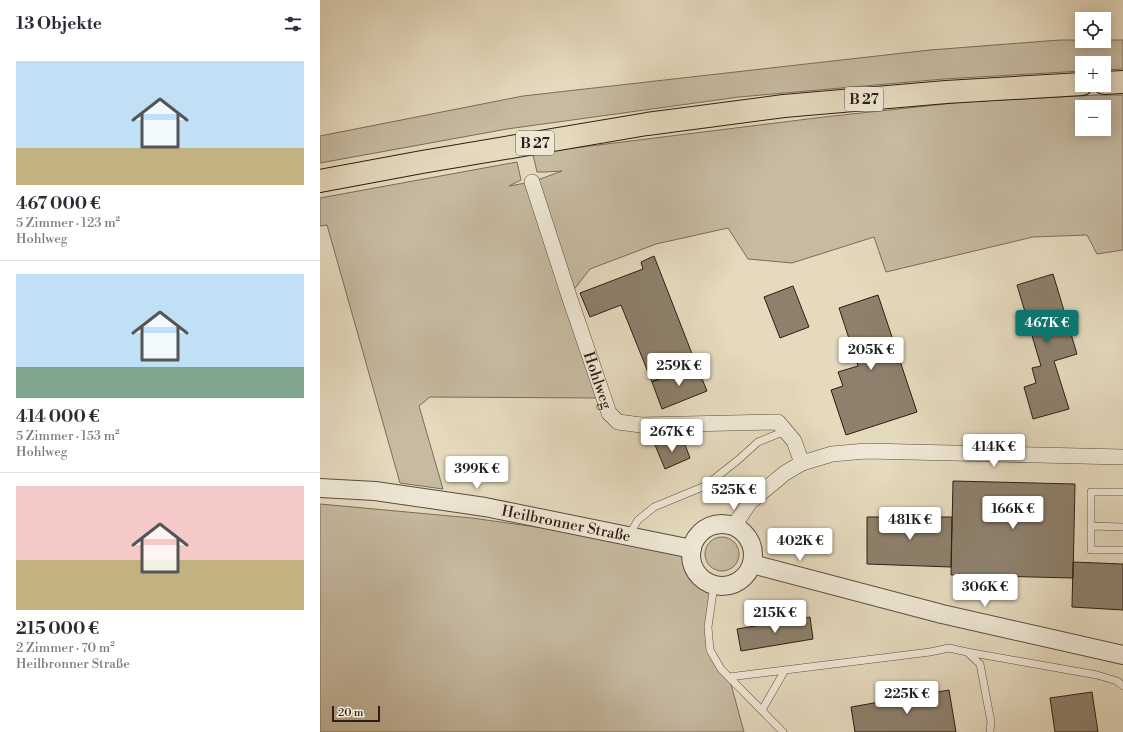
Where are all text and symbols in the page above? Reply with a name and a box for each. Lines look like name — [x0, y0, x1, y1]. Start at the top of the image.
map controls — [1075, 12, 1111, 136]
button: locate — [1075, 12, 1111, 48]
text: 13 Objekte — [16, 13, 102, 35]
icon: filters — [282, 13, 304, 35]
button: + — [1075, 56, 1111, 92]
icon: home — [124, 87, 196, 159]
road number: B 27 — [845, 87, 883, 111]
button: − — [1075, 100, 1111, 136]
road number: B 27 — [516, 131, 554, 155]
text: 467 000 € — [16, 193, 101, 215]
text: 5 Zimmer · 123 m² — [16, 215, 120, 231]
text: Hohlweg — [16, 231, 67, 247]
icon: home — [124, 300, 196, 372]
pin: 467K € — [1014, 310, 1080, 344]
text: 467K € — [1024, 315, 1070, 331]
pin: 205K € — [838, 337, 904, 371]
text: 205K € — [848, 342, 894, 358]
street label: Hohlweg — [579, 349, 616, 412]
pin: 259K € — [646, 353, 712, 387]
text: 259K € — [656, 358, 702, 374]
text: 414 000 € — [16, 406, 100, 428]
pin: 267K € — [639, 419, 705, 453]
text: 267K € — [650, 424, 694, 440]
text: 5 Zimmer · 153 m² — [16, 428, 120, 444]
pin: 414K € — [961, 434, 1027, 468]
text: 414K € — [972, 439, 1016, 455]
text: Hohlweg — [16, 444, 67, 460]
pin: 399K € — [444, 456, 510, 490]
text: 399K € — [454, 461, 500, 477]
pin: 525K € — [701, 477, 767, 511]
text: 525K € — [711, 482, 757, 498]
pin: 166K € — [980, 496, 1046, 530]
text: 166K € — [991, 501, 1035, 517]
street label: Heilbronner Straße — [500, 502, 632, 546]
pin: 481K € — [877, 507, 943, 541]
icon: home — [124, 512, 196, 584]
text: 481K € — [888, 512, 932, 528]
pin: 402K € — [767, 528, 833, 562]
text: 402K € — [776, 533, 824, 549]
pin: 306K € — [952, 574, 1018, 608]
text: 306K € — [962, 579, 1008, 595]
pin: 215K € — [742, 600, 808, 634]
text: 215K € — [753, 605, 797, 621]
text: 215 000 € — [16, 618, 99, 640]
text: 2 Zimmer · 70 m² — [16, 640, 115, 656]
text: Heilbronner Straße — [16, 656, 130, 672]
pin: 225K € — [874, 681, 940, 715]
text: 225K € — [884, 686, 930, 702]
scale bar — [332, 704, 380, 723]
text: 20 m — [338, 706, 363, 720]

